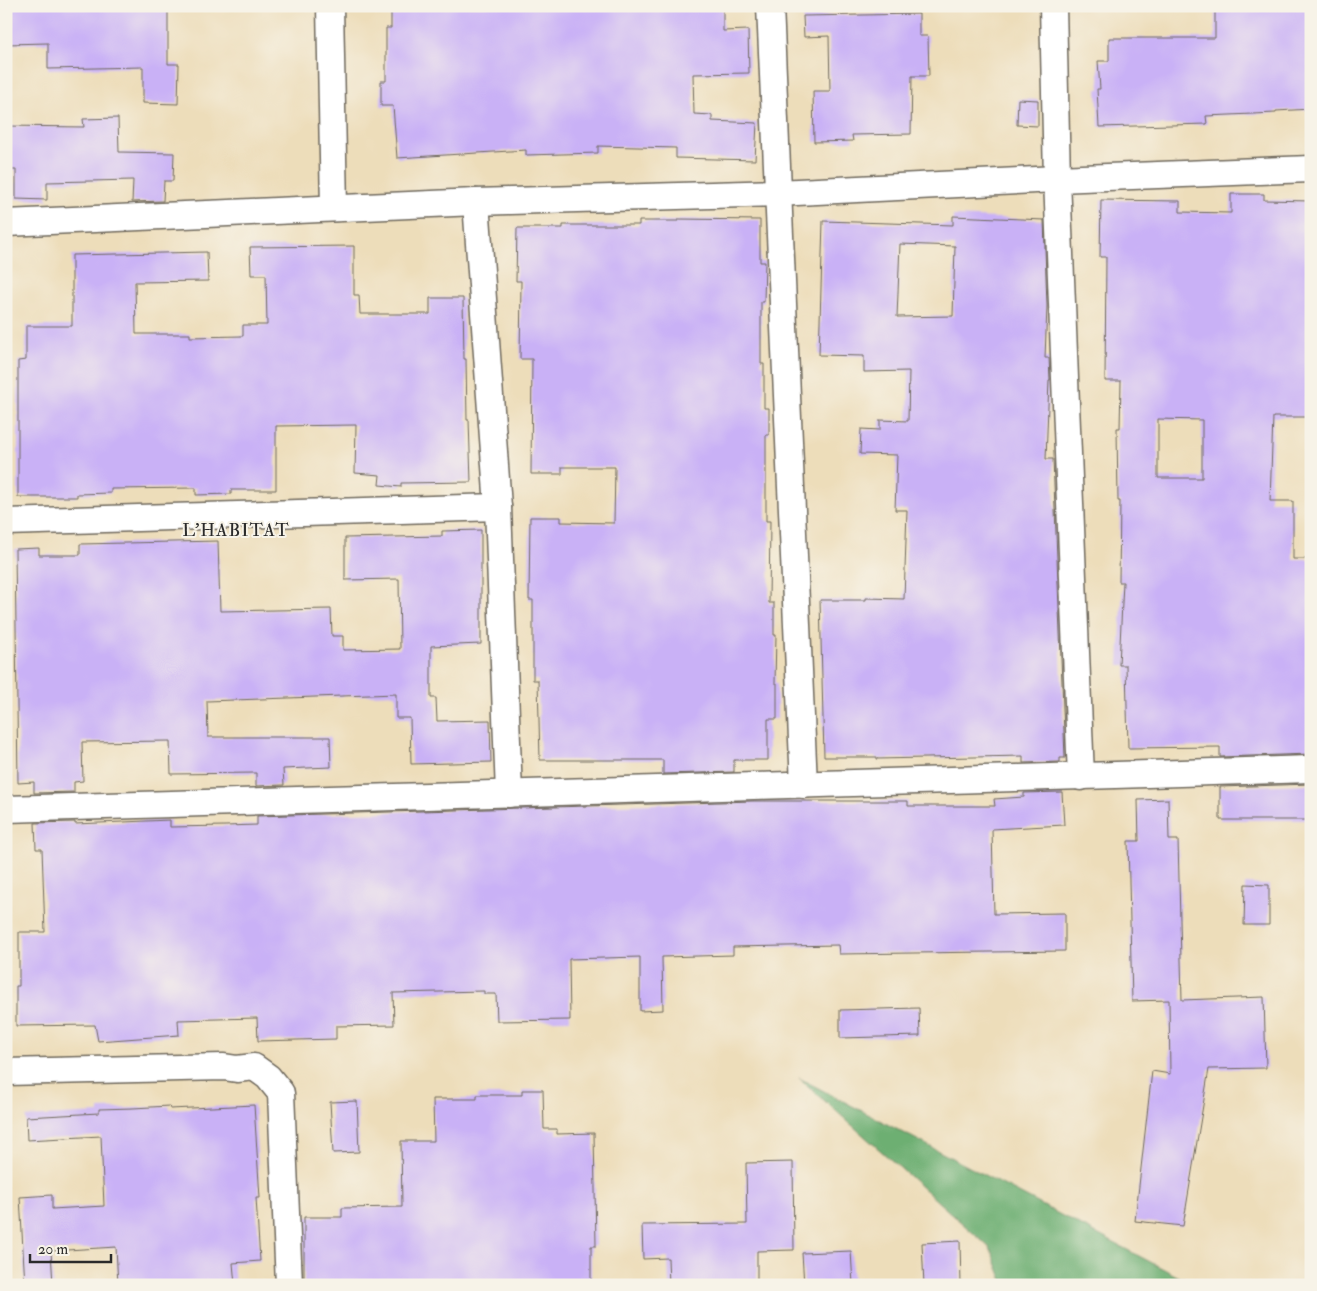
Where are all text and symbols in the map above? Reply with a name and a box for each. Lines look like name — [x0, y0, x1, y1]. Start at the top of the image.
district label: L’HABITAT — [182, 519, 290, 542]
scale bar — [30, 1231, 111, 1263]
text: 20 m — [38, 1240, 68, 1259]

